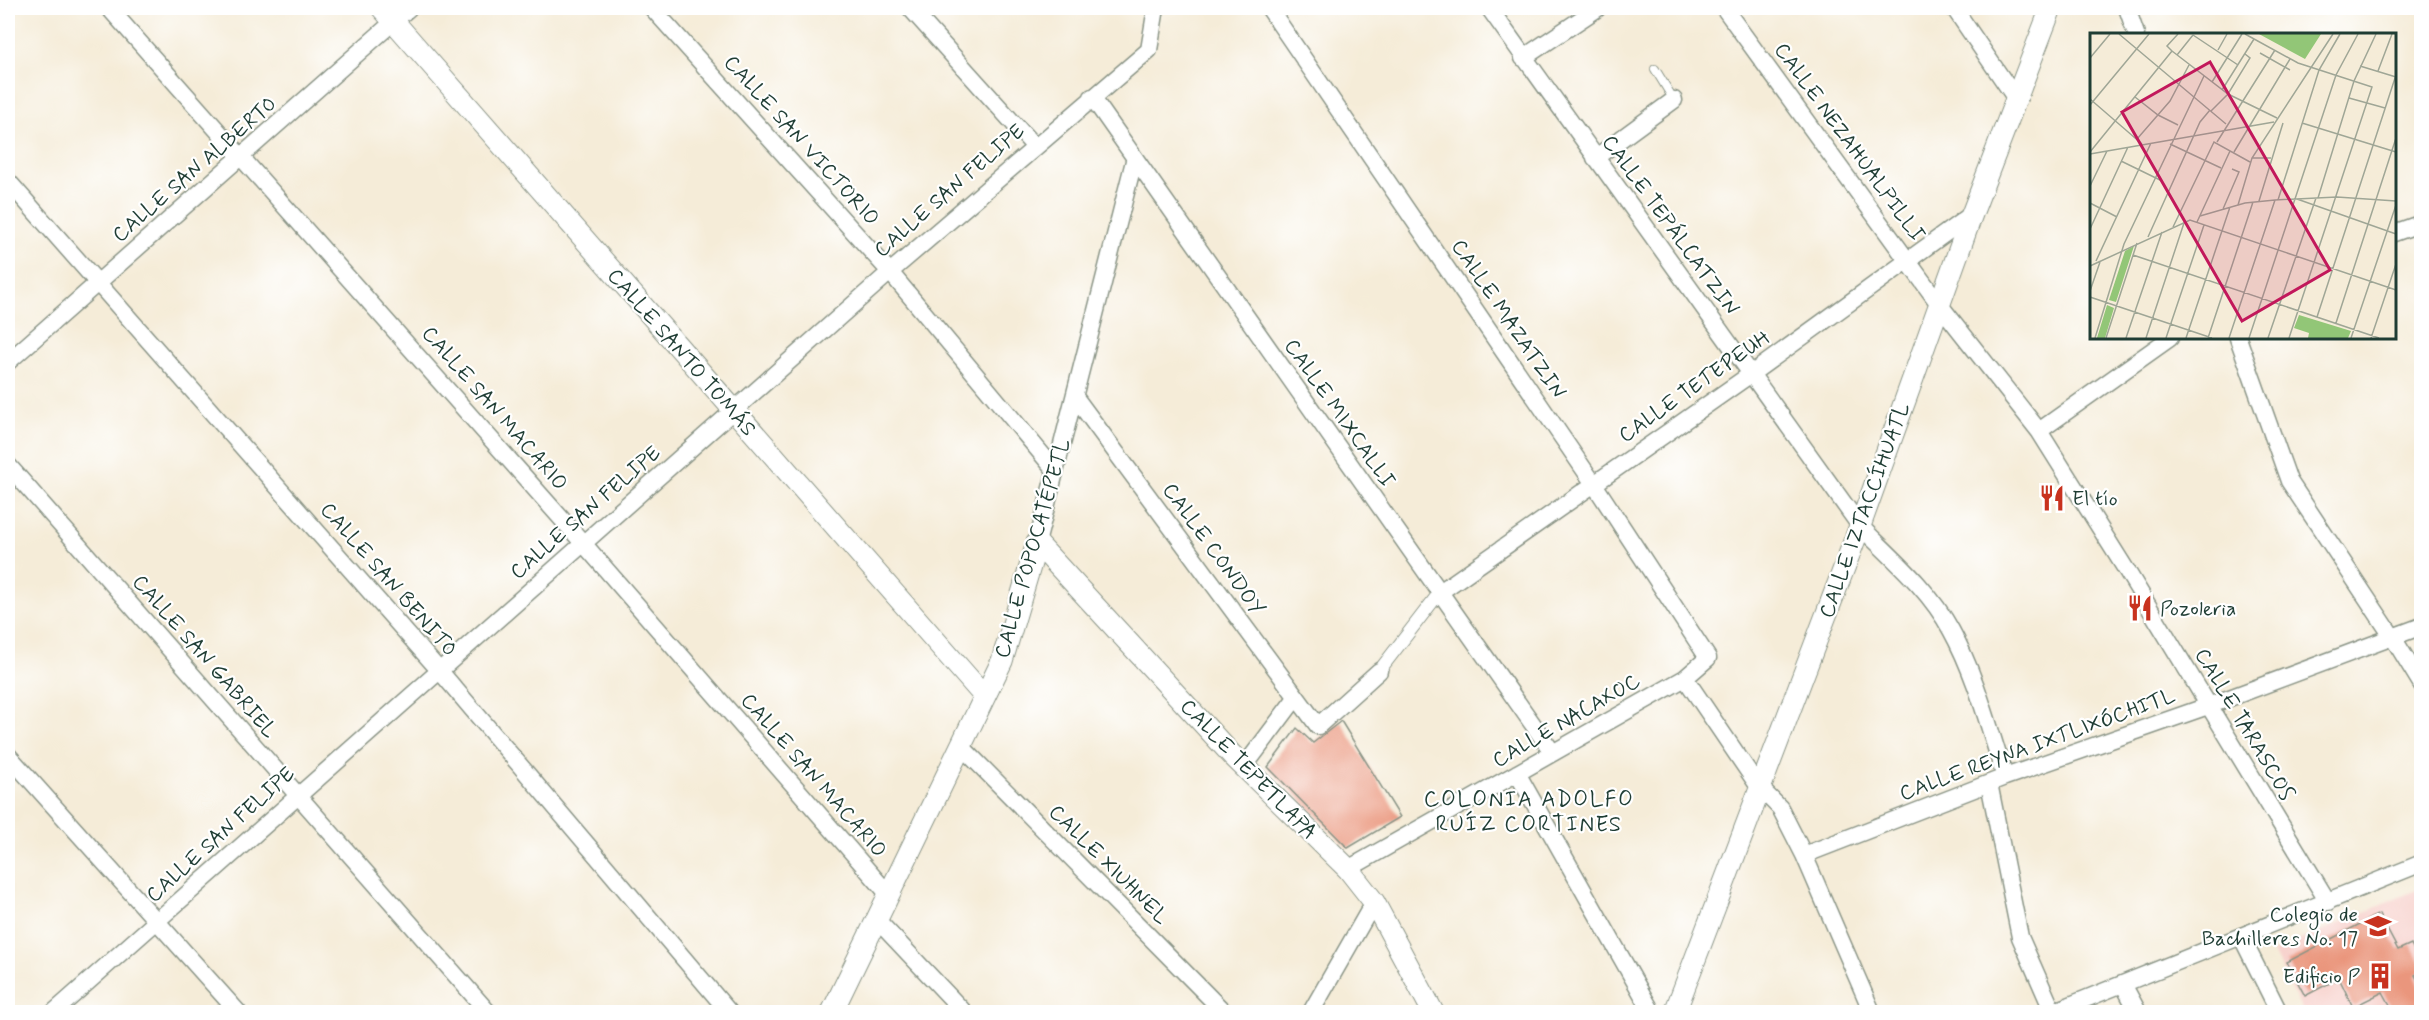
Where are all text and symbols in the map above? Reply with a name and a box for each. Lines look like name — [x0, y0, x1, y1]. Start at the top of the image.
inset map — [2090, 33, 2396, 339]
street label: CALLE NEZAHUALPILLI — [1767, 37, 1931, 248]
street label: CALLE SAN VICTORIO — [717, 49, 885, 232]
street label: CALLE SAN ALBERTO — [107, 91, 283, 249]
street label: CALLE SAN FELIPE — [868, 117, 1031, 264]
street label: CALLE TEPÁLCATZIN — [1595, 130, 1745, 322]
street label: CALLE MAZATZIN — [1444, 234, 1572, 405]
street label: CALLE SANTO TOMÁS — [600, 263, 762, 443]
street label: CALLE SAN MACARIO — [415, 320, 574, 497]
street label: CALLE TETEPEUH — [1613, 324, 1776, 450]
street label: CALLE MIXCALLI — [1277, 334, 1401, 494]
street label: CALLE IZTACCÍHUATL — [1813, 399, 1917, 622]
street label: CALLE POPOCATÉPETL — [988, 435, 1078, 661]
street label: CALLE SAN FELIPE — [504, 439, 667, 586]
street label: CALLE CONDOY — [1155, 477, 1271, 622]
restaurant icon: El tío — [2037, 483, 2067, 513]
place label: El tío — [2072, 485, 2118, 513]
street label: CALLE SAN BENITO — [313, 497, 463, 663]
street label: CALLE SAN GABRIEL — [125, 569, 283, 744]
restaurant icon: Pozoleria — [2125, 593, 2155, 623]
place label: Pozoleria — [2160, 595, 2236, 623]
street label: CALLE TARASCOS — [2188, 643, 2301, 806]
street label: CALLE NACAXOC — [1487, 667, 1646, 775]
street label: CALLE REYNA IXTLIXÓCHITL — [1896, 682, 2179, 808]
street label: CALLE SAN MACARIO — [734, 687, 893, 864]
street label: CALLE TEPETLAPA — [1174, 693, 1323, 846]
street label: CALLE SAN FELIPE — [140, 760, 301, 909]
district label: COLONIA ADOLFO RUÍZ CORTINES — [1424, 786, 1634, 839]
street label: CALLE XIUHNEL — [1042, 799, 1175, 931]
place label: Colegio de Bachilleres No. 17 — [2202, 901, 2358, 953]
school or university icon: Colegio de Bachilleres No. 17 — [2363, 911, 2393, 941]
building icon: Edificio P — [2365, 961, 2395, 991]
place label: Edificio P — [2283, 963, 2360, 991]

